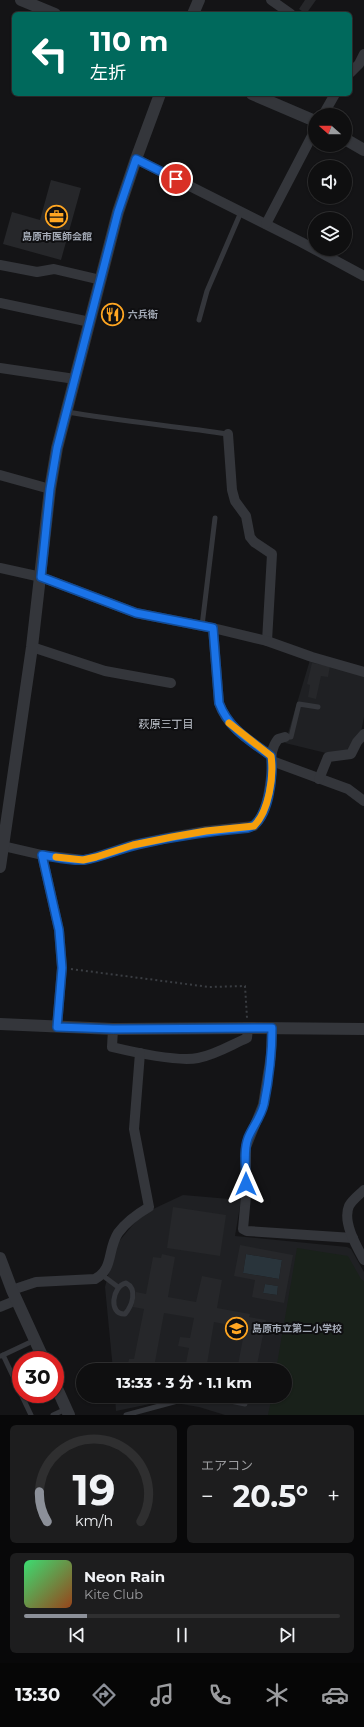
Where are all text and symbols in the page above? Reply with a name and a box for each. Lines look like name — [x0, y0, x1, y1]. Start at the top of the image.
text: 110 m — [90, 24, 168, 58]
icon: left — [24, 28, 76, 80]
text: 左折 — [90, 62, 126, 84]
north arrow — [308, 108, 352, 152]
map controls — [308, 108, 352, 256]
button: sound — [308, 160, 352, 204]
pin — [159, 162, 193, 196]
icon: arrive — [165, 168, 187, 190]
office icon: 島原市医師会館 — [44, 203, 70, 229]
button: layers — [308, 212, 352, 256]
place label: 島原市医師会館 — [22, 230, 92, 243]
restaurant icon: 六兵衛 — [99, 301, 125, 327]
place label: 六兵衛 — [128, 308, 158, 321]
district label: 萩原三丁目 — [139, 717, 194, 731]
position arrow — [225, 1163, 267, 1205]
school or university icon: 島原市立第二小学校 — [223, 1315, 249, 1341]
place label: 島原市立第二小学校 — [252, 1322, 342, 1335]
speed limit sign: 30 — [12, 1351, 64, 1403]
text: 13:33 · 3 分 · 1.1 km — [116, 1373, 252, 1392]
text: エアコン — [201, 1457, 253, 1473]
text: 19 — [72, 1465, 115, 1515]
text: 20.5° — [233, 1478, 308, 1515]
text: − — [201, 1483, 214, 1510]
text: + — [327, 1483, 340, 1510]
text: km/h — [74, 1512, 113, 1530]
text: Neon Rain — [84, 1567, 165, 1586]
text: Kite Club — [84, 1586, 143, 1602]
icon: previous — [66, 1624, 88, 1646]
icon: pause — [171, 1624, 193, 1646]
icon: next — [276, 1624, 298, 1646]
icon: directions — [90, 1681, 118, 1709]
icon: music — [148, 1681, 176, 1709]
icon: phone — [206, 1681, 234, 1709]
icon: climate — [263, 1681, 291, 1709]
icon: car — [321, 1681, 349, 1709]
text: 13:30 — [15, 1684, 60, 1706]

